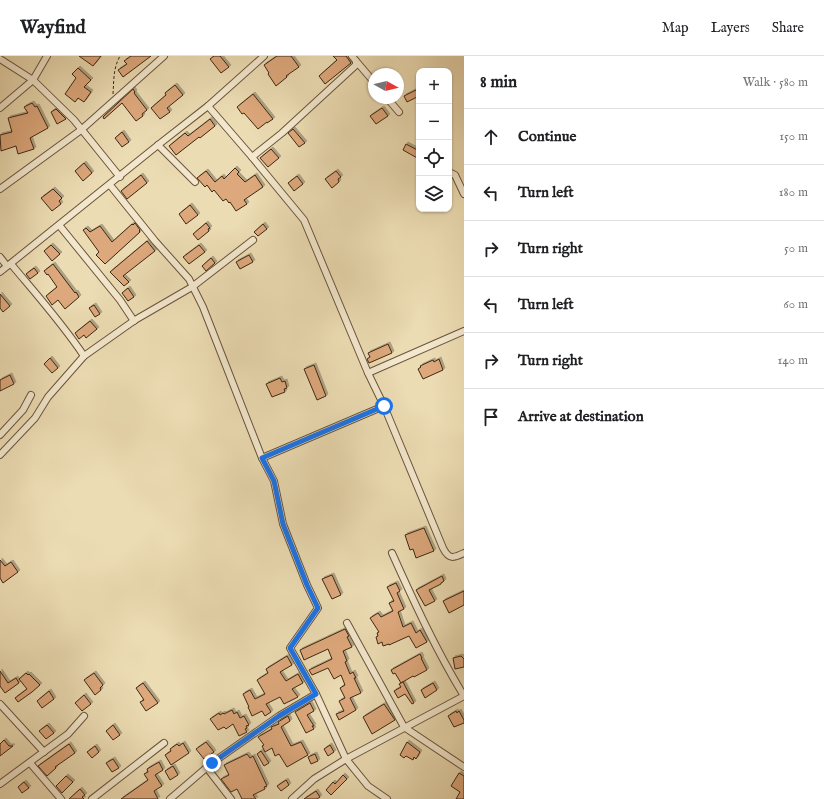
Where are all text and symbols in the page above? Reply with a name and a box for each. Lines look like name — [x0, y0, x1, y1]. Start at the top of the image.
text: Wayfind — [20, 16, 86, 40]
text: Map — [662, 19, 689, 37]
text: Layers — [711, 19, 750, 37]
text: Share — [772, 19, 804, 37]
north arrow — [368, 68, 404, 104]
map controls — [416, 68, 452, 212]
button: + — [416, 68, 452, 104]
text: 8 min — [480, 72, 517, 93]
text: Walk · 580 m — [743, 74, 808, 91]
button: − — [416, 104, 452, 140]
icon: ahead — [480, 126, 502, 148]
text: Continue — [518, 127, 576, 146]
text: 150 m — [779, 128, 808, 145]
button: locate — [416, 140, 452, 176]
button: layers — [416, 176, 452, 212]
icon: left — [480, 182, 502, 204]
text: Turn left — [518, 183, 574, 202]
text: 180 m — [779, 184, 808, 201]
icon: right — [480, 238, 502, 260]
text: Turn right — [518, 239, 583, 258]
text: 50 m — [784, 240, 808, 257]
icon: left — [480, 294, 502, 316]
text: Turn left — [518, 295, 574, 314]
text: 60 m — [783, 296, 808, 313]
icon: right — [480, 350, 502, 372]
text: Turn right — [518, 351, 583, 370]
text: 140 m — [778, 352, 808, 369]
route start — [375, 397, 393, 415]
icon: arrive — [480, 406, 502, 428]
text: Arrive at destination — [518, 407, 644, 426]
route end — [203, 754, 221, 772]

